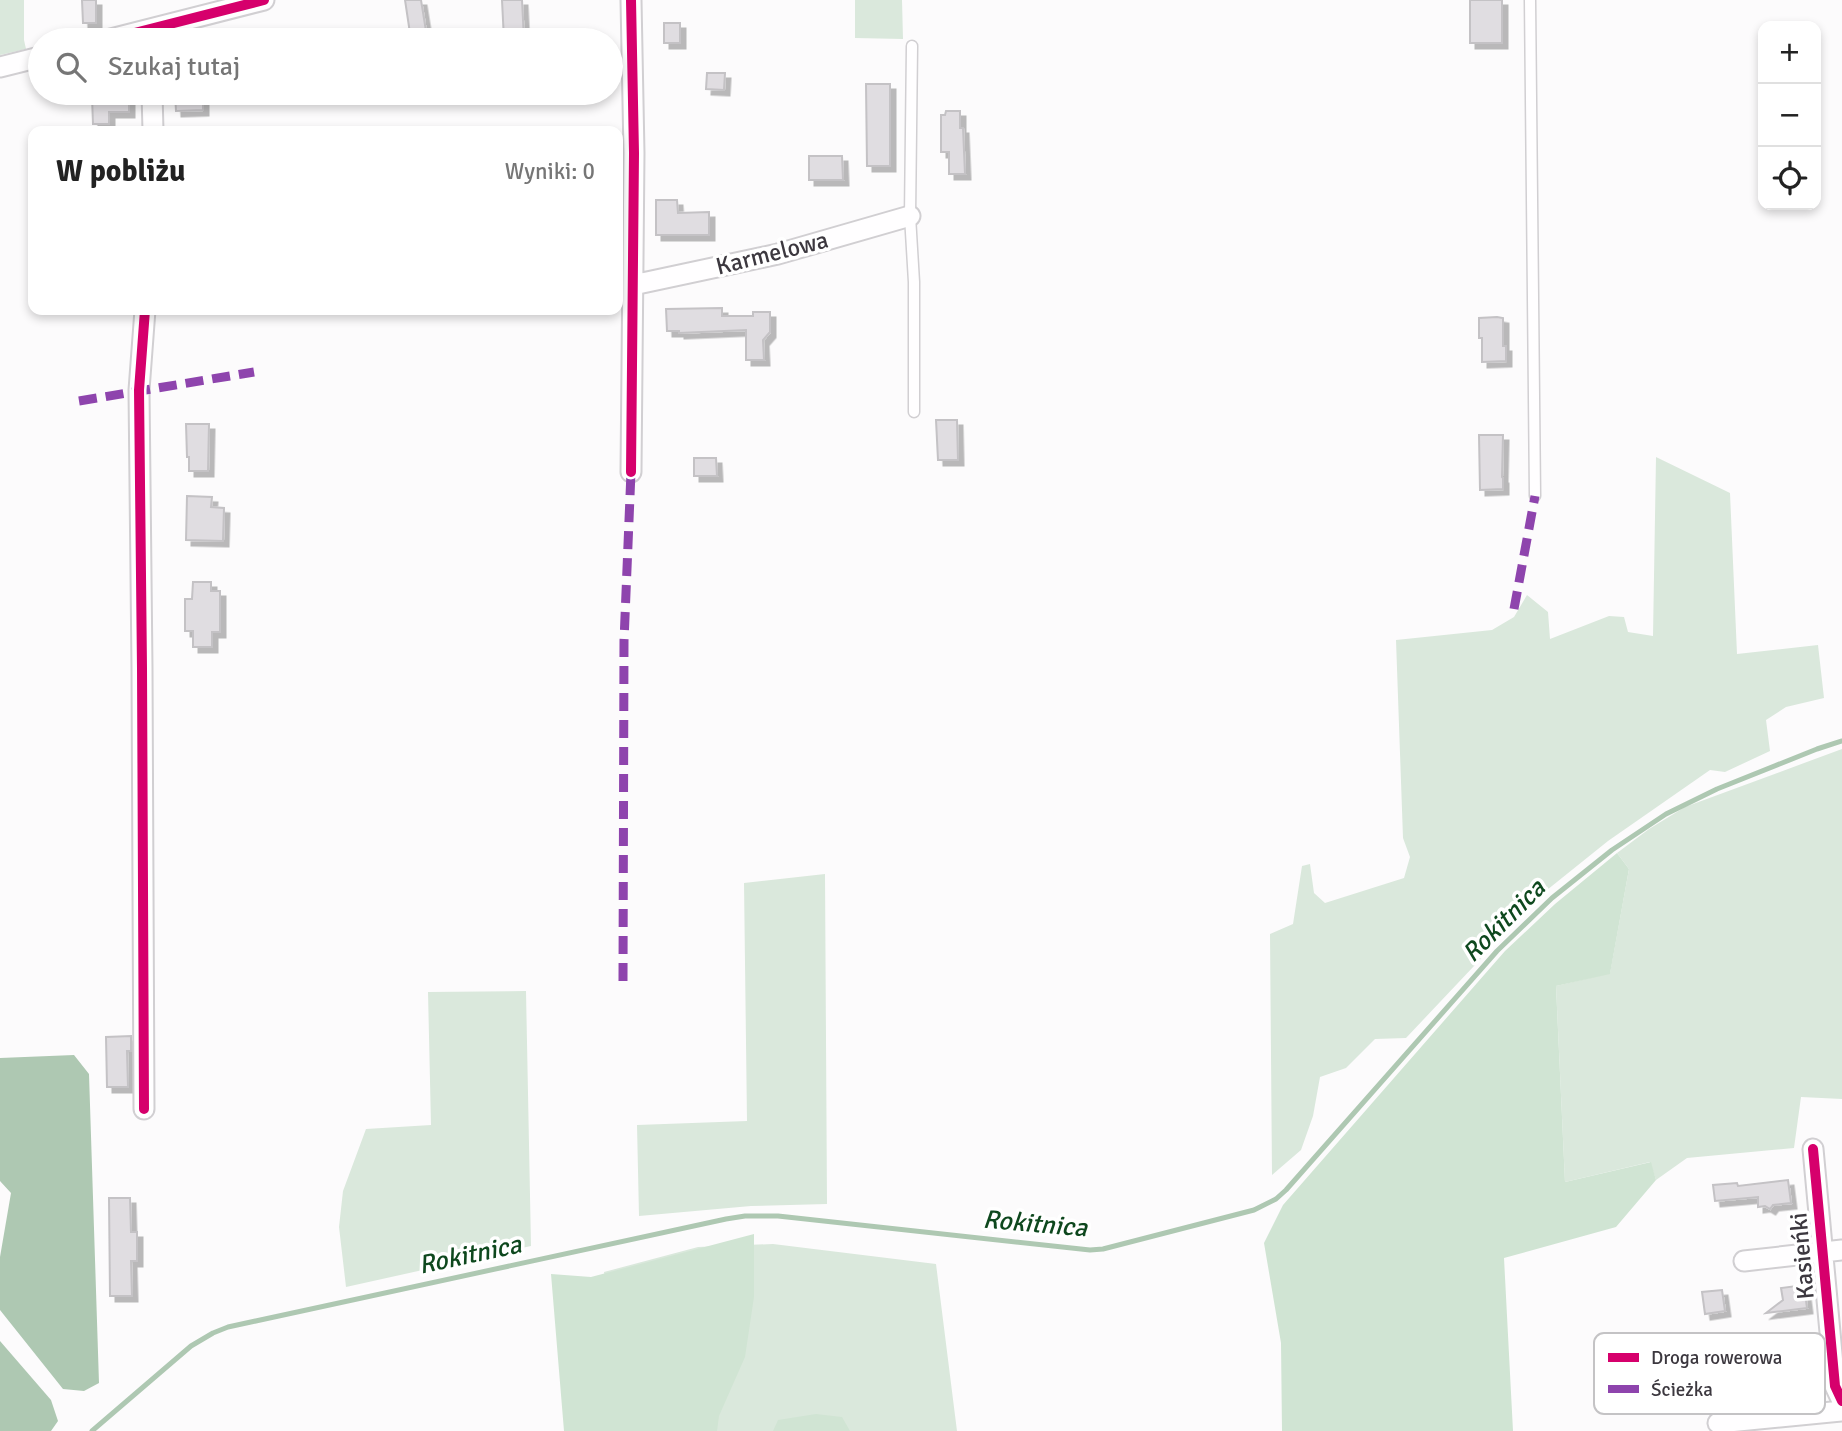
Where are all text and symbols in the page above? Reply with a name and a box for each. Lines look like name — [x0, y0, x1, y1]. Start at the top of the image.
map controls — [1758, 21, 1821, 210]
button: + — [1758, 21, 1821, 84]
search box — [28, 28, 623, 105]
icon: search — [52, 48, 90, 86]
text: Szukaj tutaj — [108, 51, 240, 83]
button: − — [1758, 84, 1821, 147]
button: locate — [1758, 147, 1821, 210]
text: W pobliżu — [56, 153, 185, 190]
text: Wyniki: 0 — [505, 157, 595, 186]
street label: Karmelowa — [713, 225, 831, 281]
water label: Rokitnica — [1456, 872, 1553, 969]
water label: Rokitnica — [982, 1204, 1089, 1245]
street label: Kasieńki — [1783, 1211, 1821, 1301]
water label: Rokitnica — [416, 1228, 525, 1281]
legend — [1594, 1333, 1825, 1414]
text: Droga rowerowa — [1651, 1346, 1782, 1370]
text: Ścieżka — [1651, 1378, 1713, 1402]

